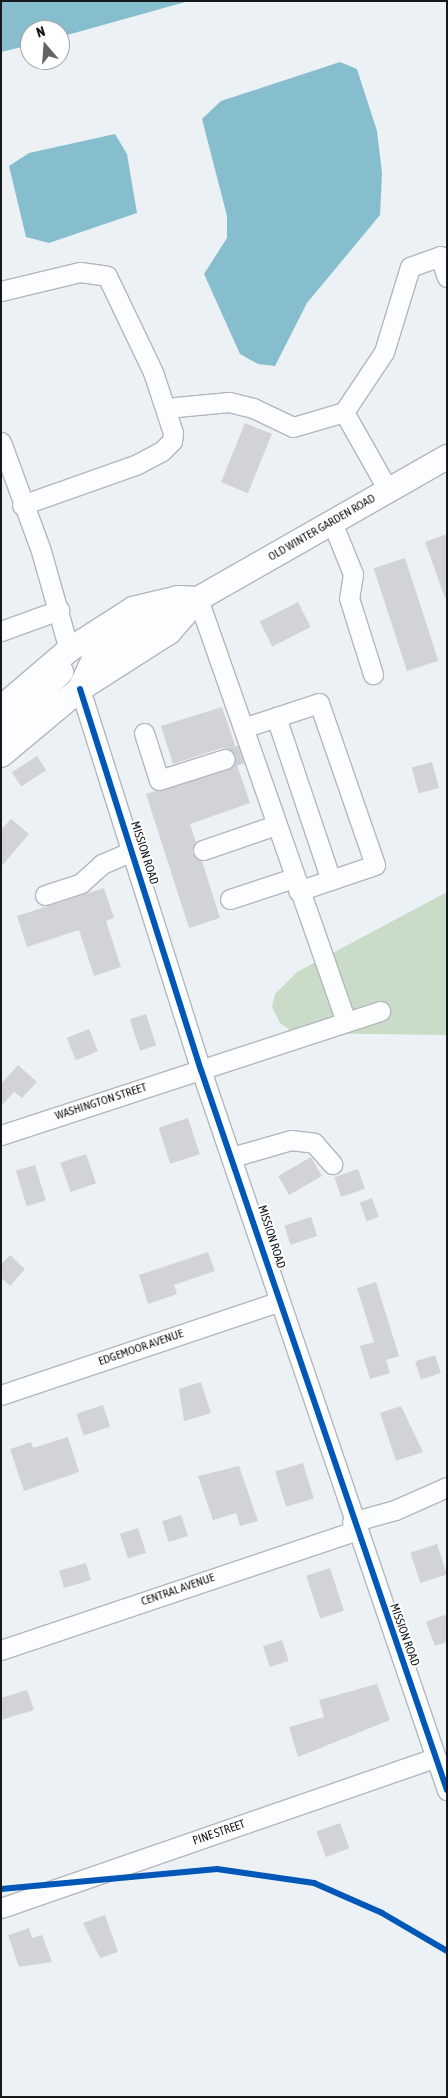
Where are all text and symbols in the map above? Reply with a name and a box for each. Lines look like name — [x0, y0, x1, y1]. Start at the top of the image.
north arrow — [20, 20, 70, 70]
text: N — [34, 23, 47, 41]
street label: OLD WINTER GARDEN ROAD — [266, 491, 378, 565]
street label: MISSION ROAD — [127, 820, 161, 886]
street label: WASHINGTON STREET — [53, 1080, 149, 1124]
street label: MISSION ROAD — [254, 1204, 288, 1270]
street label: EDGEMOOR AVENUE — [97, 1327, 185, 1369]
street label: CENTRAL AVENUE — [139, 1571, 217, 1609]
street label: MISSION ROAD — [386, 1602, 422, 1668]
street label: PINE STREET — [191, 1817, 247, 1849]

